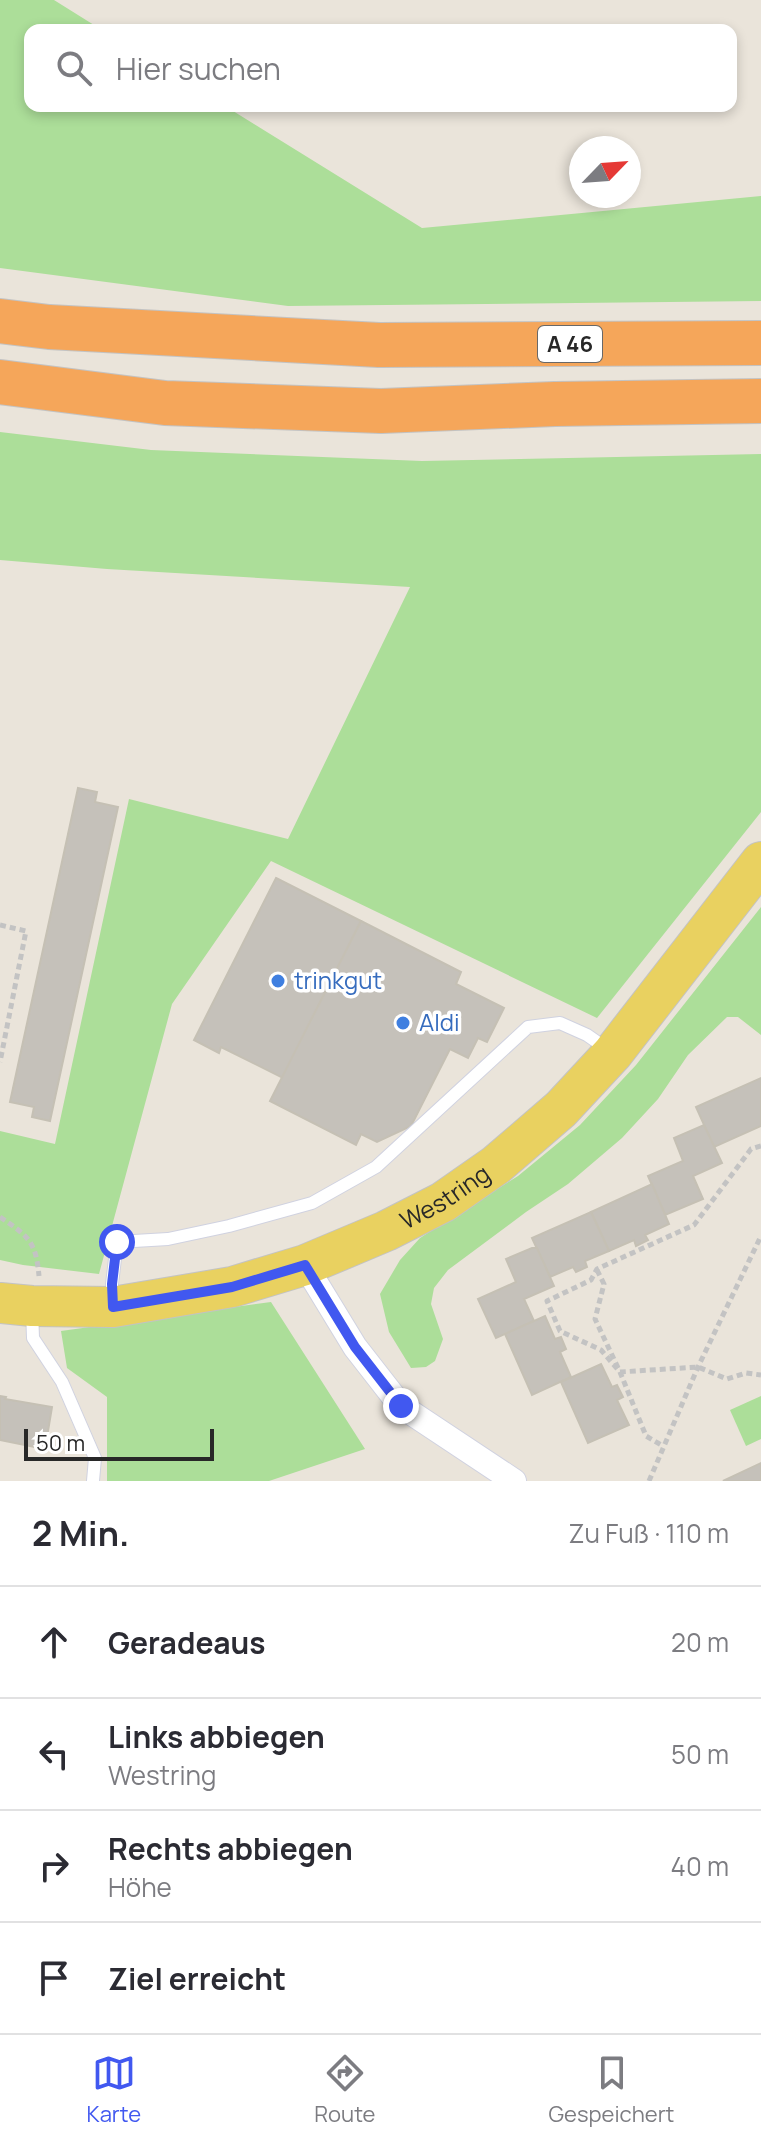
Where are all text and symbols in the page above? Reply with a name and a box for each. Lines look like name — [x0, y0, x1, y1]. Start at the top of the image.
search box — [24, 24, 737, 112]
icon: search — [52, 46, 96, 90]
text: Hier suchen — [116, 48, 281, 89]
north arrow — [569, 136, 641, 208]
road number: A 46 — [538, 326, 602, 362]
place label: trinkgut — [294, 963, 382, 996]
marker: trinkgut — [269, 972, 287, 990]
place label: Aldi — [419, 1005, 460, 1038]
marker: Aldi — [394, 1014, 412, 1032]
street label: Westring — [394, 1156, 496, 1236]
route start — [99, 1224, 135, 1260]
route end — [383, 1388, 419, 1424]
scale bar — [24, 1425, 214, 1461]
text: 50 m — [36, 1428, 85, 1458]
text: 2 Min. — [32, 1510, 129, 1556]
text: Zu Fuß · 110 m — [569, 1515, 729, 1551]
icon: ahead — [32, 1620, 76, 1664]
text: Geradeaus — [108, 1622, 265, 1663]
text: 20 m — [671, 1624, 729, 1660]
text: Links abbiegen — [108, 1716, 325, 1757]
icon: left — [32, 1732, 76, 1776]
text: 50 m — [671, 1736, 729, 1772]
text: Westring — [108, 1757, 216, 1793]
text: Rechts abbiegen — [108, 1828, 353, 1869]
icon: right — [32, 1844, 76, 1888]
text: 40 m — [671, 1848, 729, 1884]
text: Höhe — [108, 1869, 172, 1905]
icon: arrive — [32, 1956, 76, 2000]
text: Ziel erreicht — [108, 1958, 286, 1999]
tab: Karte — [87, 2051, 141, 2129]
tab: Route — [314, 2051, 375, 2129]
tab: Gespeichert — [549, 2051, 674, 2129]

